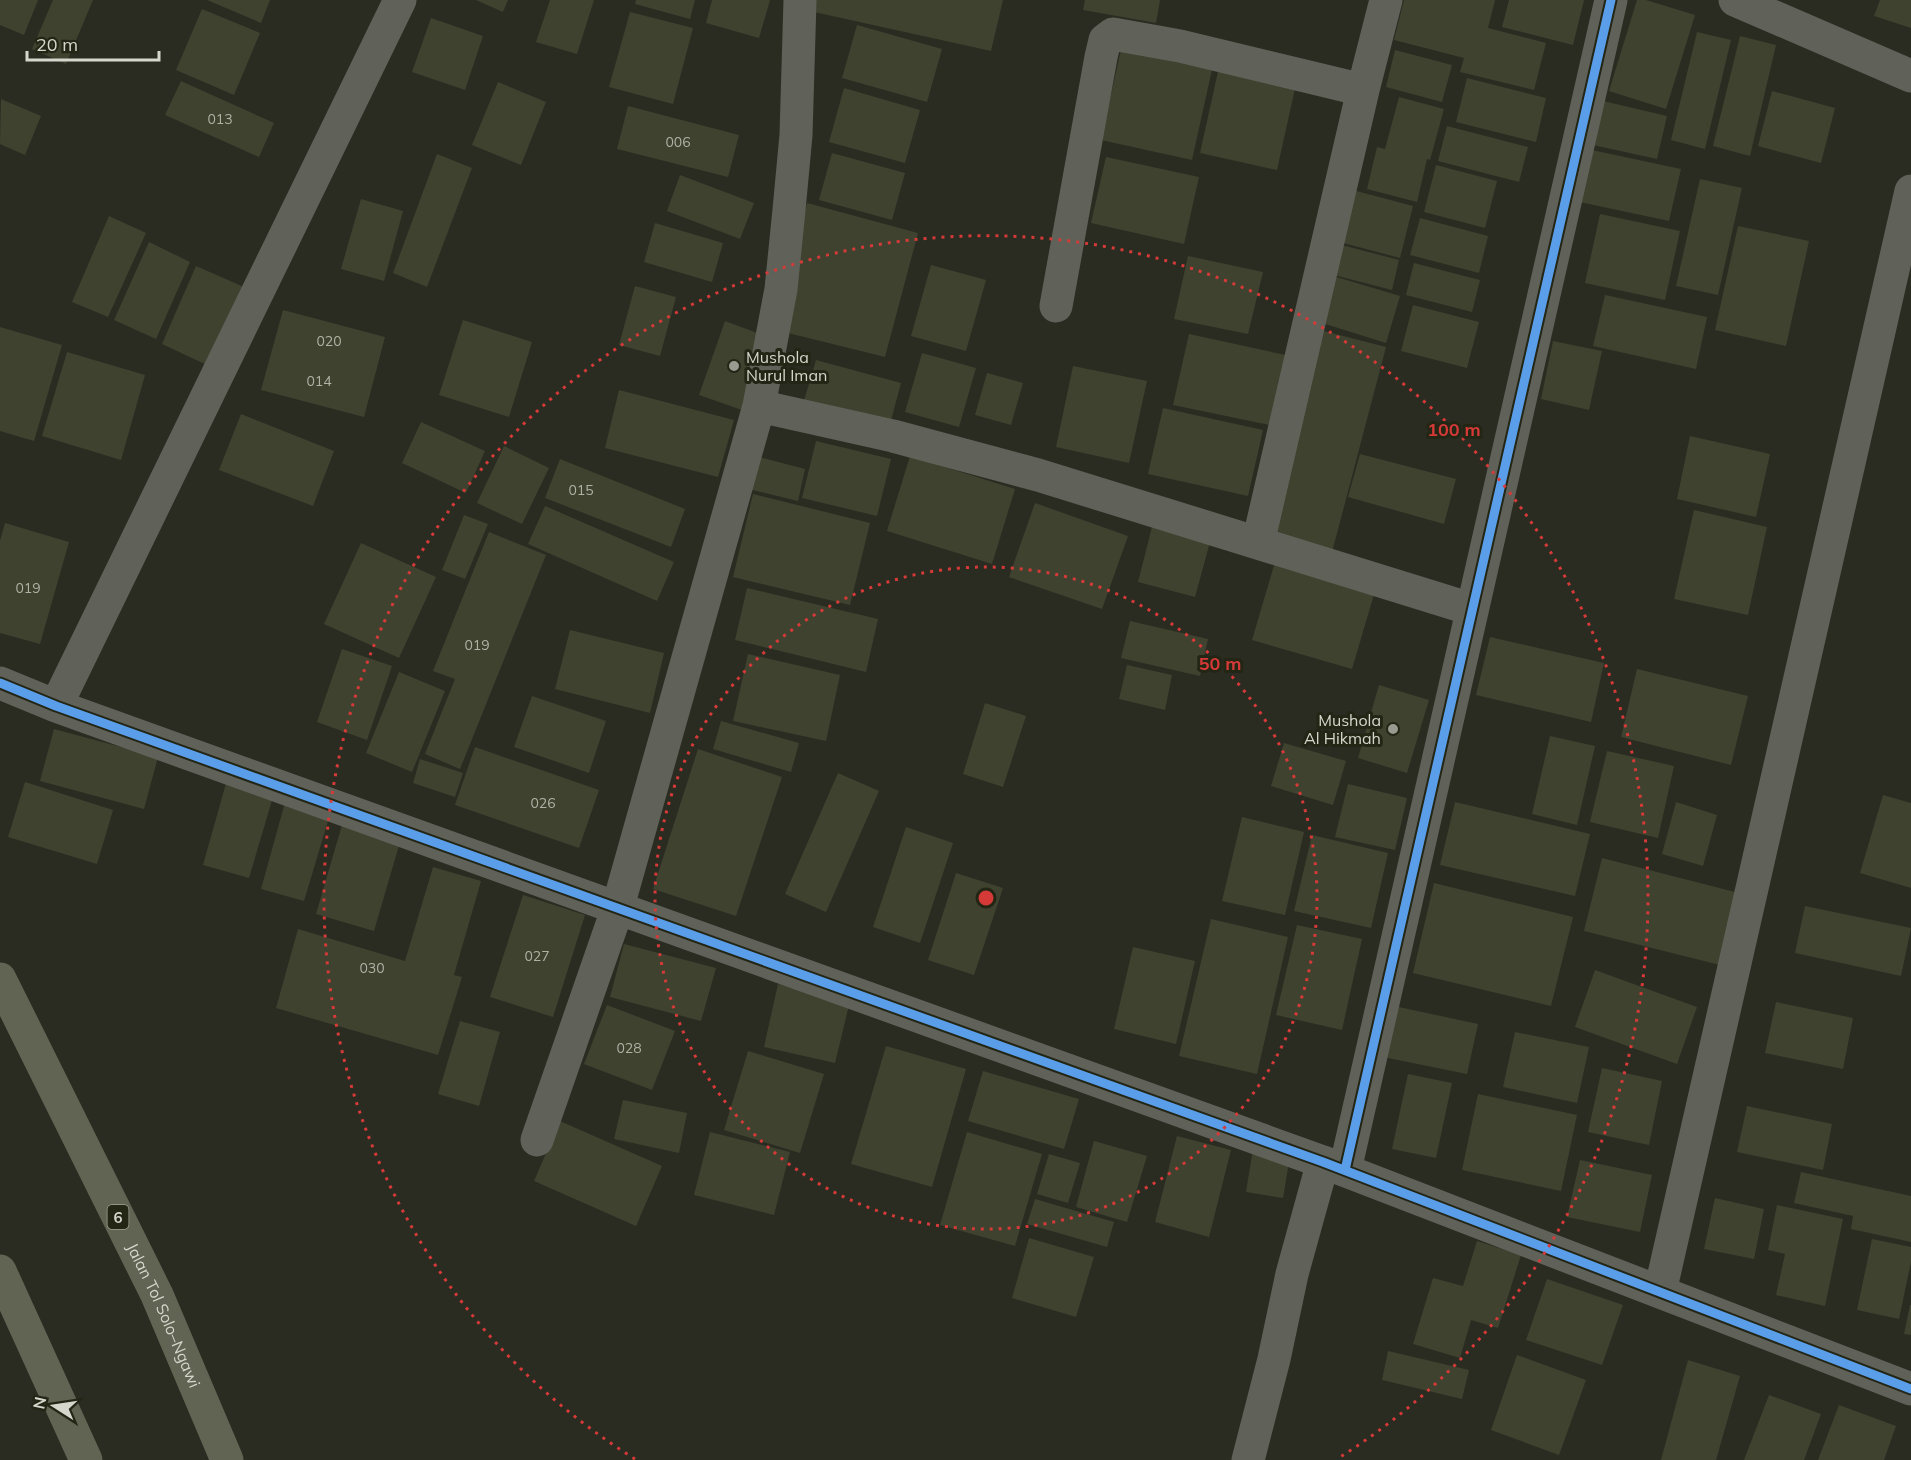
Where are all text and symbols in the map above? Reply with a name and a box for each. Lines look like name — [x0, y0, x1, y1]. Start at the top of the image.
scale bar — [27, 24, 159, 62]
text: 20 m — [36, 33, 78, 56]
house number: 013 — [207, 110, 233, 128]
house number: 006 — [665, 133, 691, 151]
house number: 020 — [316, 332, 342, 350]
place label: Mushola Nurul Iman — [746, 347, 827, 385]
marker: Mushola Nurul Iman — [727, 359, 741, 373]
house number: 014 — [306, 372, 332, 390]
text: 100 m — [1427, 418, 1481, 441]
house number: 015 — [568, 481, 594, 499]
house number: 019 — [15, 579, 41, 597]
house number: 019 — [464, 636, 490, 654]
text: 50 m — [1199, 652, 1241, 675]
place label: Mushola Al Hikmah — [1304, 710, 1381, 748]
marker: Mushola Al Hikmah — [1386, 722, 1400, 736]
house number: 026 — [530, 794, 556, 812]
centre of rings — [976, 888, 996, 908]
house number: 027 — [524, 947, 550, 965]
house number: 030 — [359, 959, 385, 977]
house number: 028 — [616, 1039, 642, 1057]
road number: 6 — [108, 1205, 128, 1229]
street label: Jalan Tol Solo–Ngawi — [123, 1239, 205, 1391]
north arrow — [24, 1376, 84, 1436]
text: N — [28, 1395, 50, 1411]

